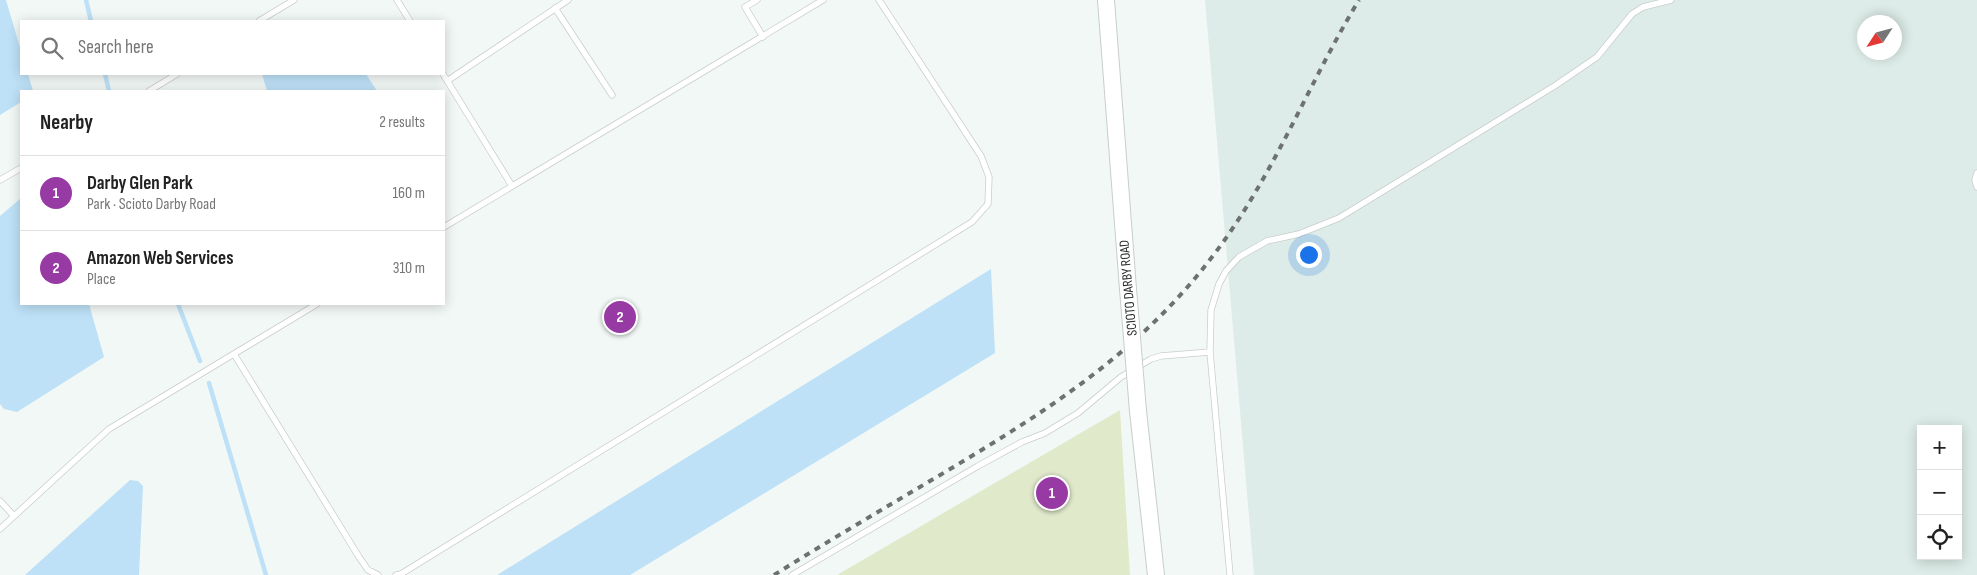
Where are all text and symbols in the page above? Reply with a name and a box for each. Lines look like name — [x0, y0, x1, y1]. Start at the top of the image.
north arrow — [1857, 15, 1902, 60]
search box — [20, 20, 445, 75]
icon: search — [38, 34, 66, 62]
text: Search here — [78, 36, 154, 59]
text: Nearby — [40, 110, 93, 135]
text: 2 results — [379, 113, 425, 132]
text: Darby Glen Park — [87, 172, 193, 195]
text: 1 — [53, 184, 59, 203]
text: 160 m — [392, 184, 425, 203]
text: Park · Scioto Darby Road — [87, 195, 216, 214]
street label: SCIOTO DARBY ROAD — [1115, 239, 1141, 337]
your location — [1296, 242, 1322, 268]
text: Amazon Web Services — [87, 247, 233, 270]
text: 2 — [52, 259, 60, 278]
text: 310 m — [393, 259, 425, 278]
text: Place — [87, 270, 116, 289]
pin: 2 — [604, 298, 636, 336]
map controls — [1917, 425, 1962, 560]
button: + — [1917, 425, 1962, 470]
button: − — [1917, 470, 1962, 515]
pin: 1 — [1036, 474, 1068, 512]
button: locate — [1917, 515, 1962, 560]

